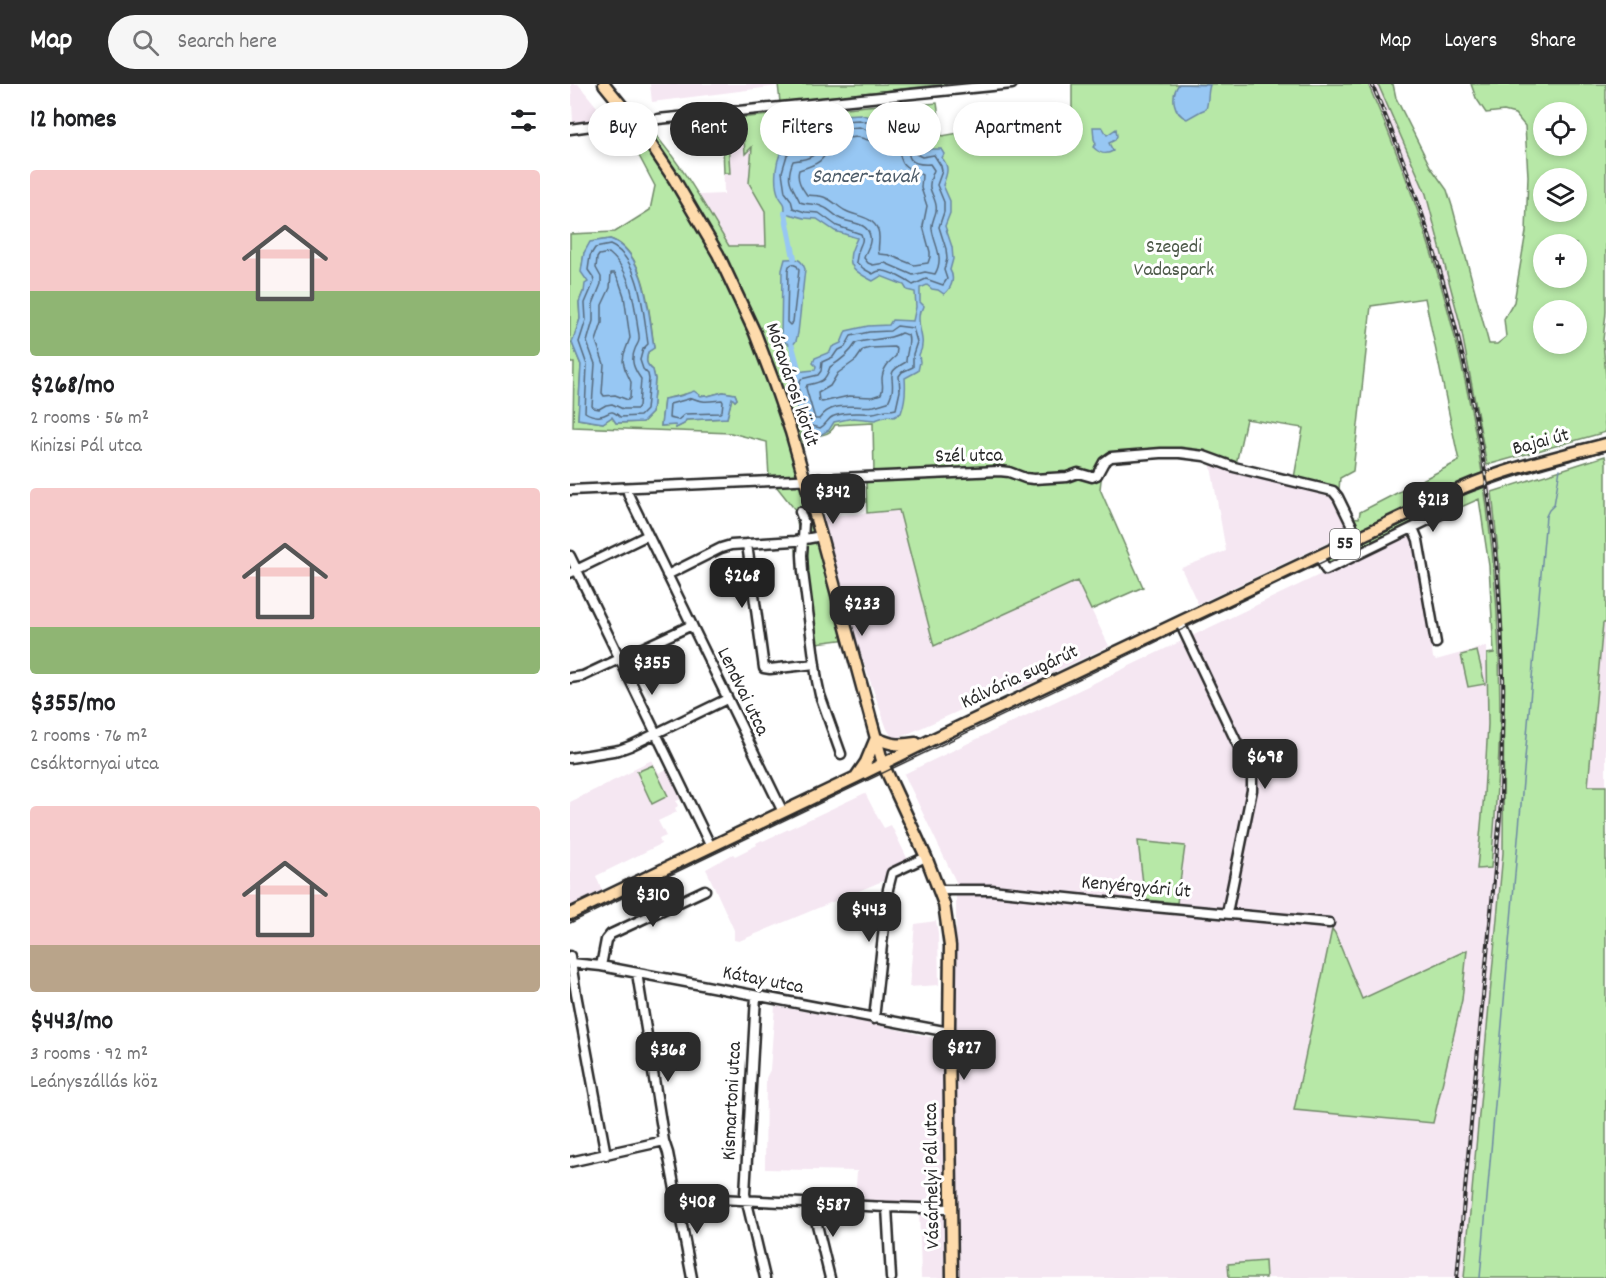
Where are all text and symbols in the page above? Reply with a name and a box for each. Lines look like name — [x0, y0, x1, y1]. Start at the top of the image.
search box — [108, 15, 528, 69]
text: Map — [30, 22, 72, 62]
icon: search — [129, 26, 162, 59]
text: Search here — [177, 27, 277, 58]
text: Map — [1380, 27, 1411, 57]
text: Layers — [1444, 27, 1497, 57]
text: Share — [1530, 27, 1576, 57]
text: 12 homes — [30, 102, 117, 139]
chip: Buy — [588, 102, 658, 156]
chip: Rent — [670, 102, 748, 156]
chip: Filters — [760, 102, 854, 156]
chip: New — [866, 102, 941, 156]
chip: Apartment — [953, 102, 1083, 156]
map controls — [1533, 102, 1587, 354]
button: locate — [1533, 102, 1587, 156]
icon: filters — [507, 104, 540, 137]
water label: Sancer-tavak — [812, 163, 921, 193]
button: layers — [1533, 168, 1587, 222]
icon: home — [231, 209, 339, 317]
park label: Szegedi Vadaspark — [1134, 234, 1214, 285]
button: + — [1533, 234, 1587, 288]
button: − — [1533, 300, 1587, 354]
street label: Móravárosi körút — [757, 319, 825, 451]
text: $268/mo — [30, 368, 115, 405]
text: 2 rooms · 56 m² — [30, 405, 149, 433]
street label: Bajai út — [1509, 422, 1573, 464]
text: Kinizsi Pál utca — [30, 433, 142, 461]
street label: Szél utca — [935, 442, 1004, 472]
pin: $342 — [797, 474, 869, 525]
text: $342 — [815, 479, 851, 507]
pin: $213 — [1397, 482, 1469, 533]
text: $213 — [1417, 487, 1449, 515]
icon: home — [231, 527, 339, 635]
road number: 55 — [1330, 529, 1360, 559]
pin: $268 — [706, 558, 778, 609]
text: $268 — [724, 563, 760, 591]
pin: $233 — [826, 586, 898, 637]
text: $233 — [844, 591, 880, 619]
street label: Kálvária sugárút — [957, 639, 1083, 717]
street label: Lendvai utca — [709, 643, 776, 741]
pin: $355 — [616, 645, 688, 696]
text: $355 — [633, 650, 671, 678]
text: $355/mo — [30, 686, 116, 723]
text: 2 rooms · 76 m² — [30, 723, 148, 751]
pin: $698 — [1229, 739, 1301, 790]
text: $698 — [1246, 744, 1284, 772]
text: Csáktornyai utca — [30, 751, 159, 779]
icon: home — [231, 845, 339, 953]
street label: Kenyérgyári út — [1080, 869, 1192, 907]
pin: $310 — [617, 877, 689, 928]
text: $310 — [636, 882, 670, 910]
pin: $443 — [833, 892, 905, 943]
text: $443 — [851, 897, 887, 925]
street label: Kátay utca — [720, 959, 807, 1003]
text: $443/mo — [30, 1004, 113, 1041]
pin: $827 — [928, 1030, 1000, 1081]
pin: $368 — [632, 1032, 704, 1083]
text: $827 — [947, 1035, 981, 1063]
text: $368 — [650, 1037, 686, 1065]
street label: Kismartoni utca — [716, 1040, 750, 1161]
text: 3 rooms · 92 m² — [30, 1041, 148, 1069]
text: Leányszállás köz — [30, 1069, 158, 1097]
street label: Vásárhelyi Pál utca — [918, 1102, 948, 1249]
pin: $408 — [661, 1184, 733, 1235]
pin: $587 — [797, 1187, 869, 1238]
text: $408 — [678, 1189, 716, 1217]
text: $587 — [815, 1192, 851, 1220]

